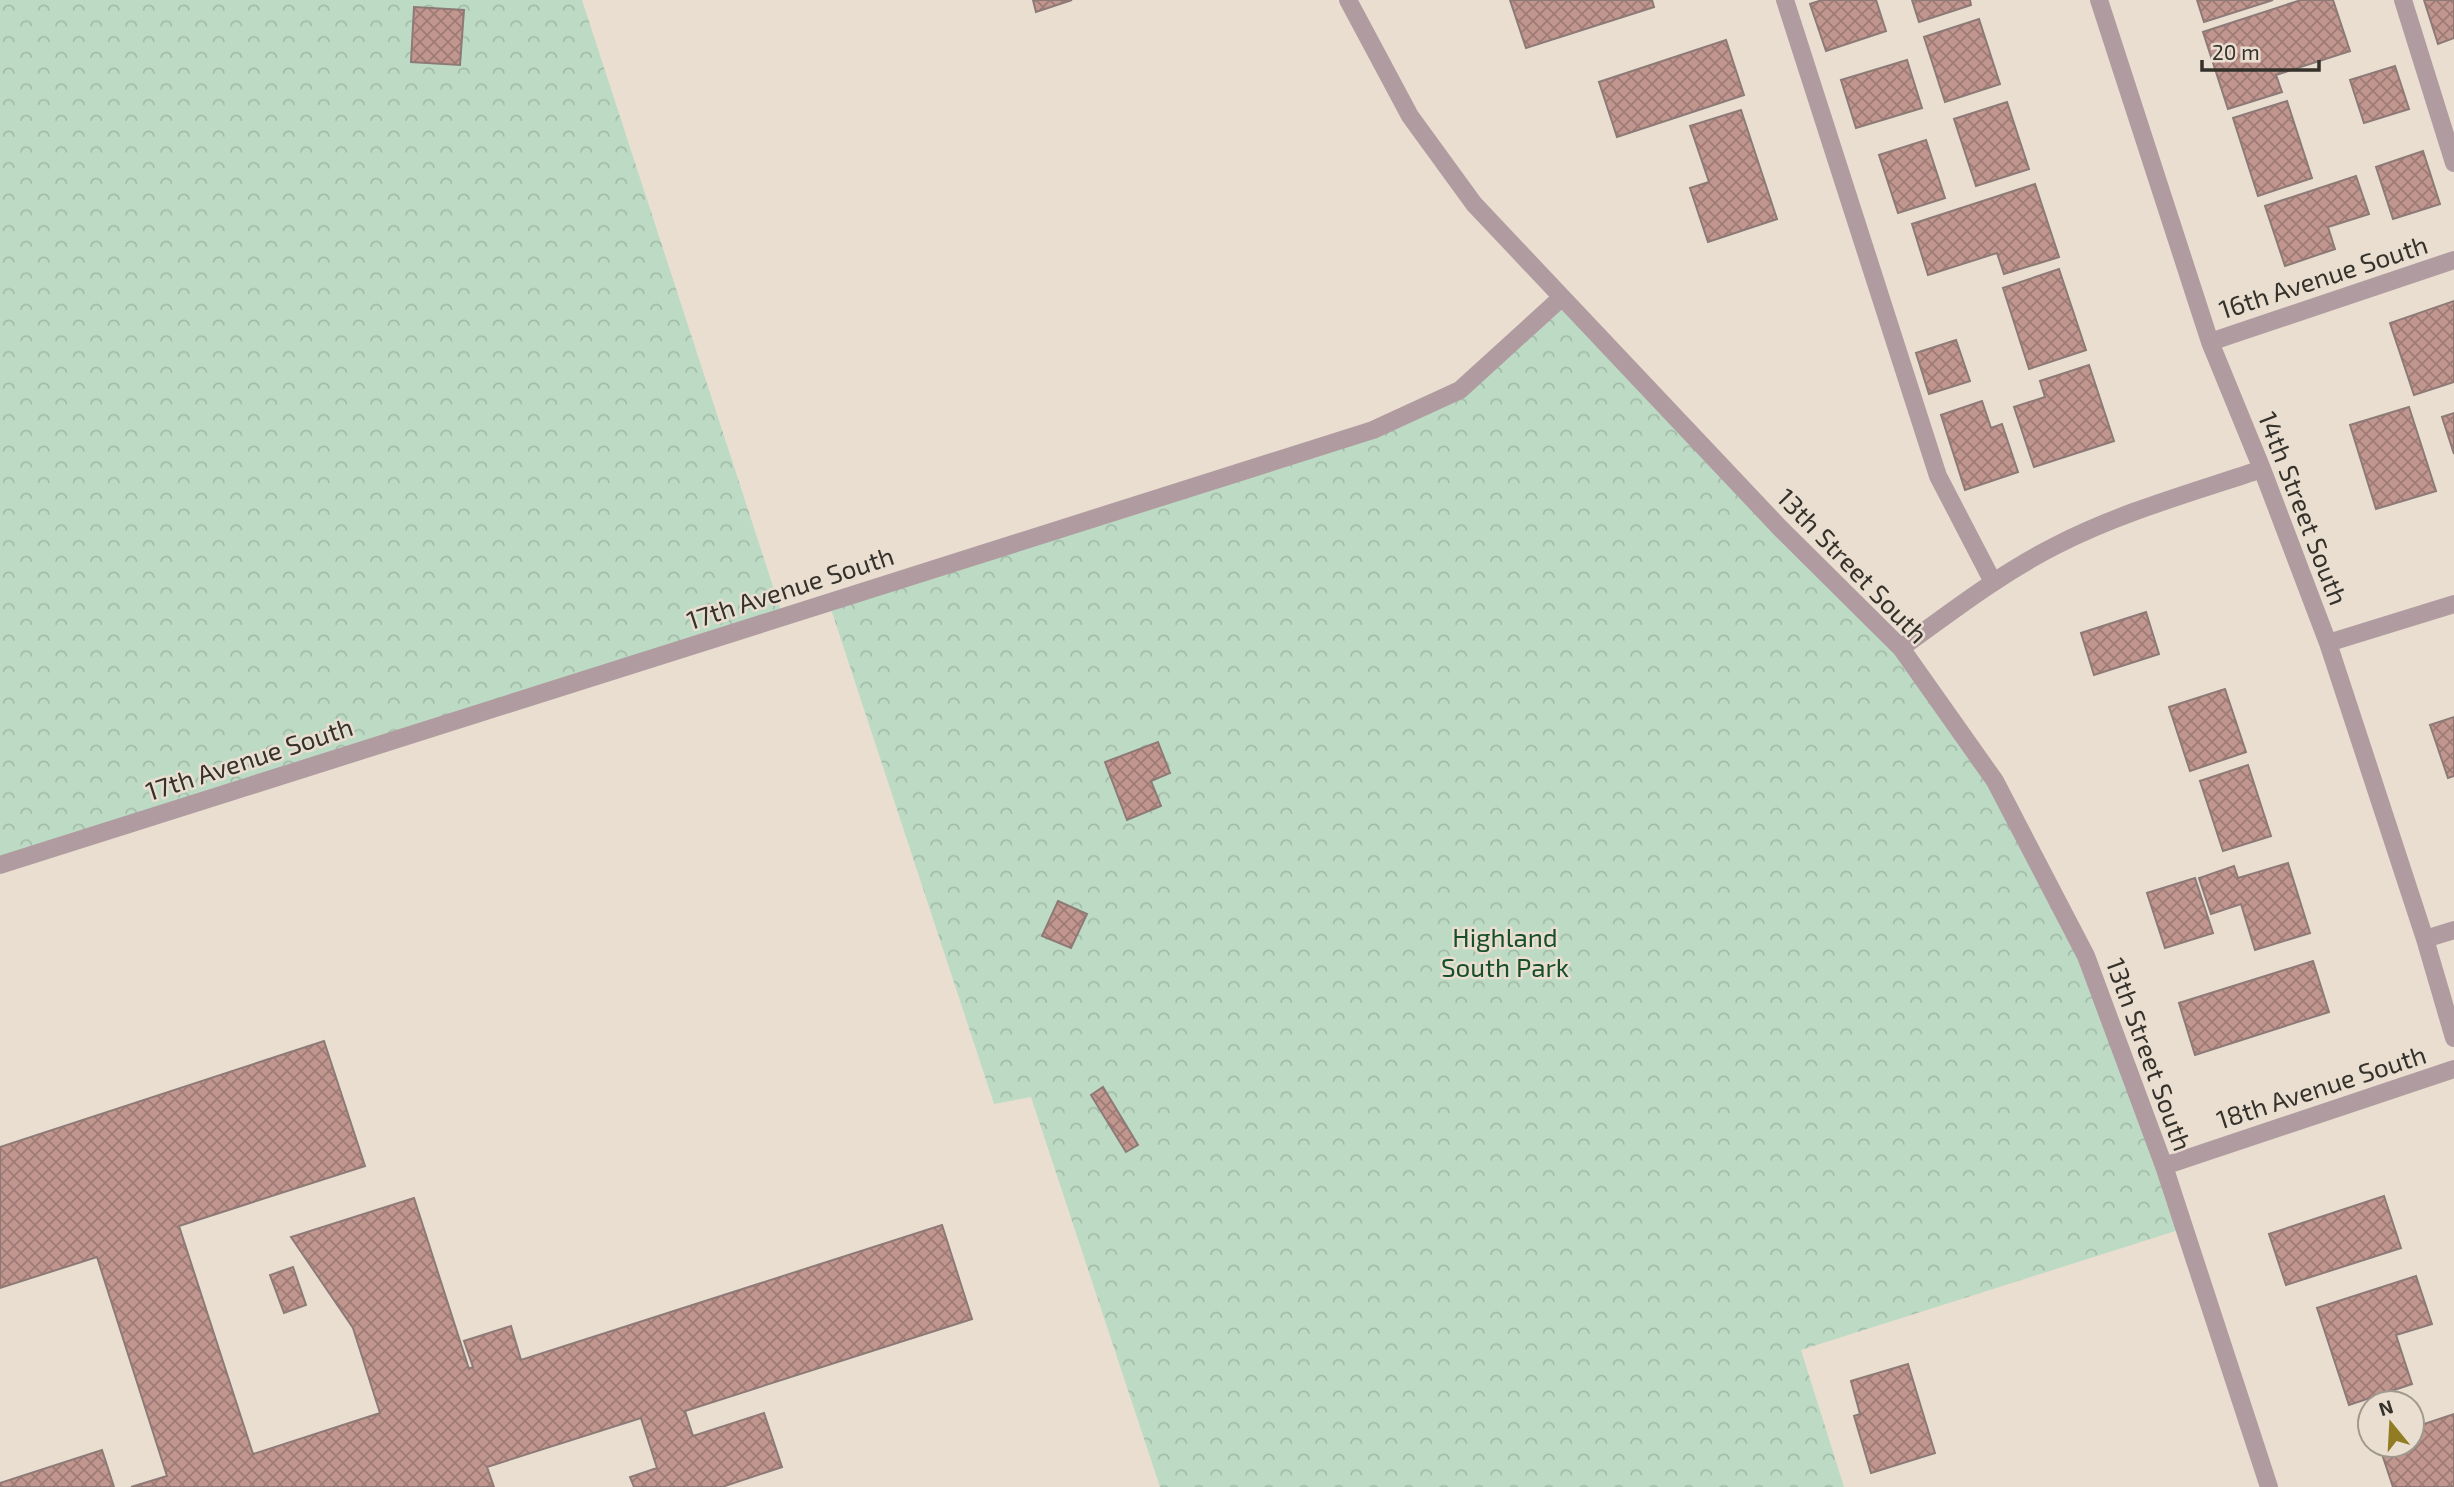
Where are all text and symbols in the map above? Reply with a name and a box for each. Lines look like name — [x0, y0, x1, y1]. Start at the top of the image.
scale bar — [2202, 28, 2319, 72]
text: 20 m — [2212, 39, 2260, 64]
street label: 16th Avenue South — [2215, 228, 2431, 324]
street label: 14th Street South — [2253, 407, 2355, 609]
street label: 13th Street South — [1771, 481, 1935, 649]
street label: 17th Avenue South — [683, 539, 897, 635]
street label: 17th Avenue South — [142, 710, 356, 806]
park label: Highland South Park — [1441, 921, 1569, 982]
street label: 13th Street South — [2101, 953, 2199, 1155]
street label: 18th Avenue South — [2212, 1038, 2430, 1134]
north arrow — [2356, 1389, 2426, 1459]
text: N — [2376, 1394, 2396, 1420]

